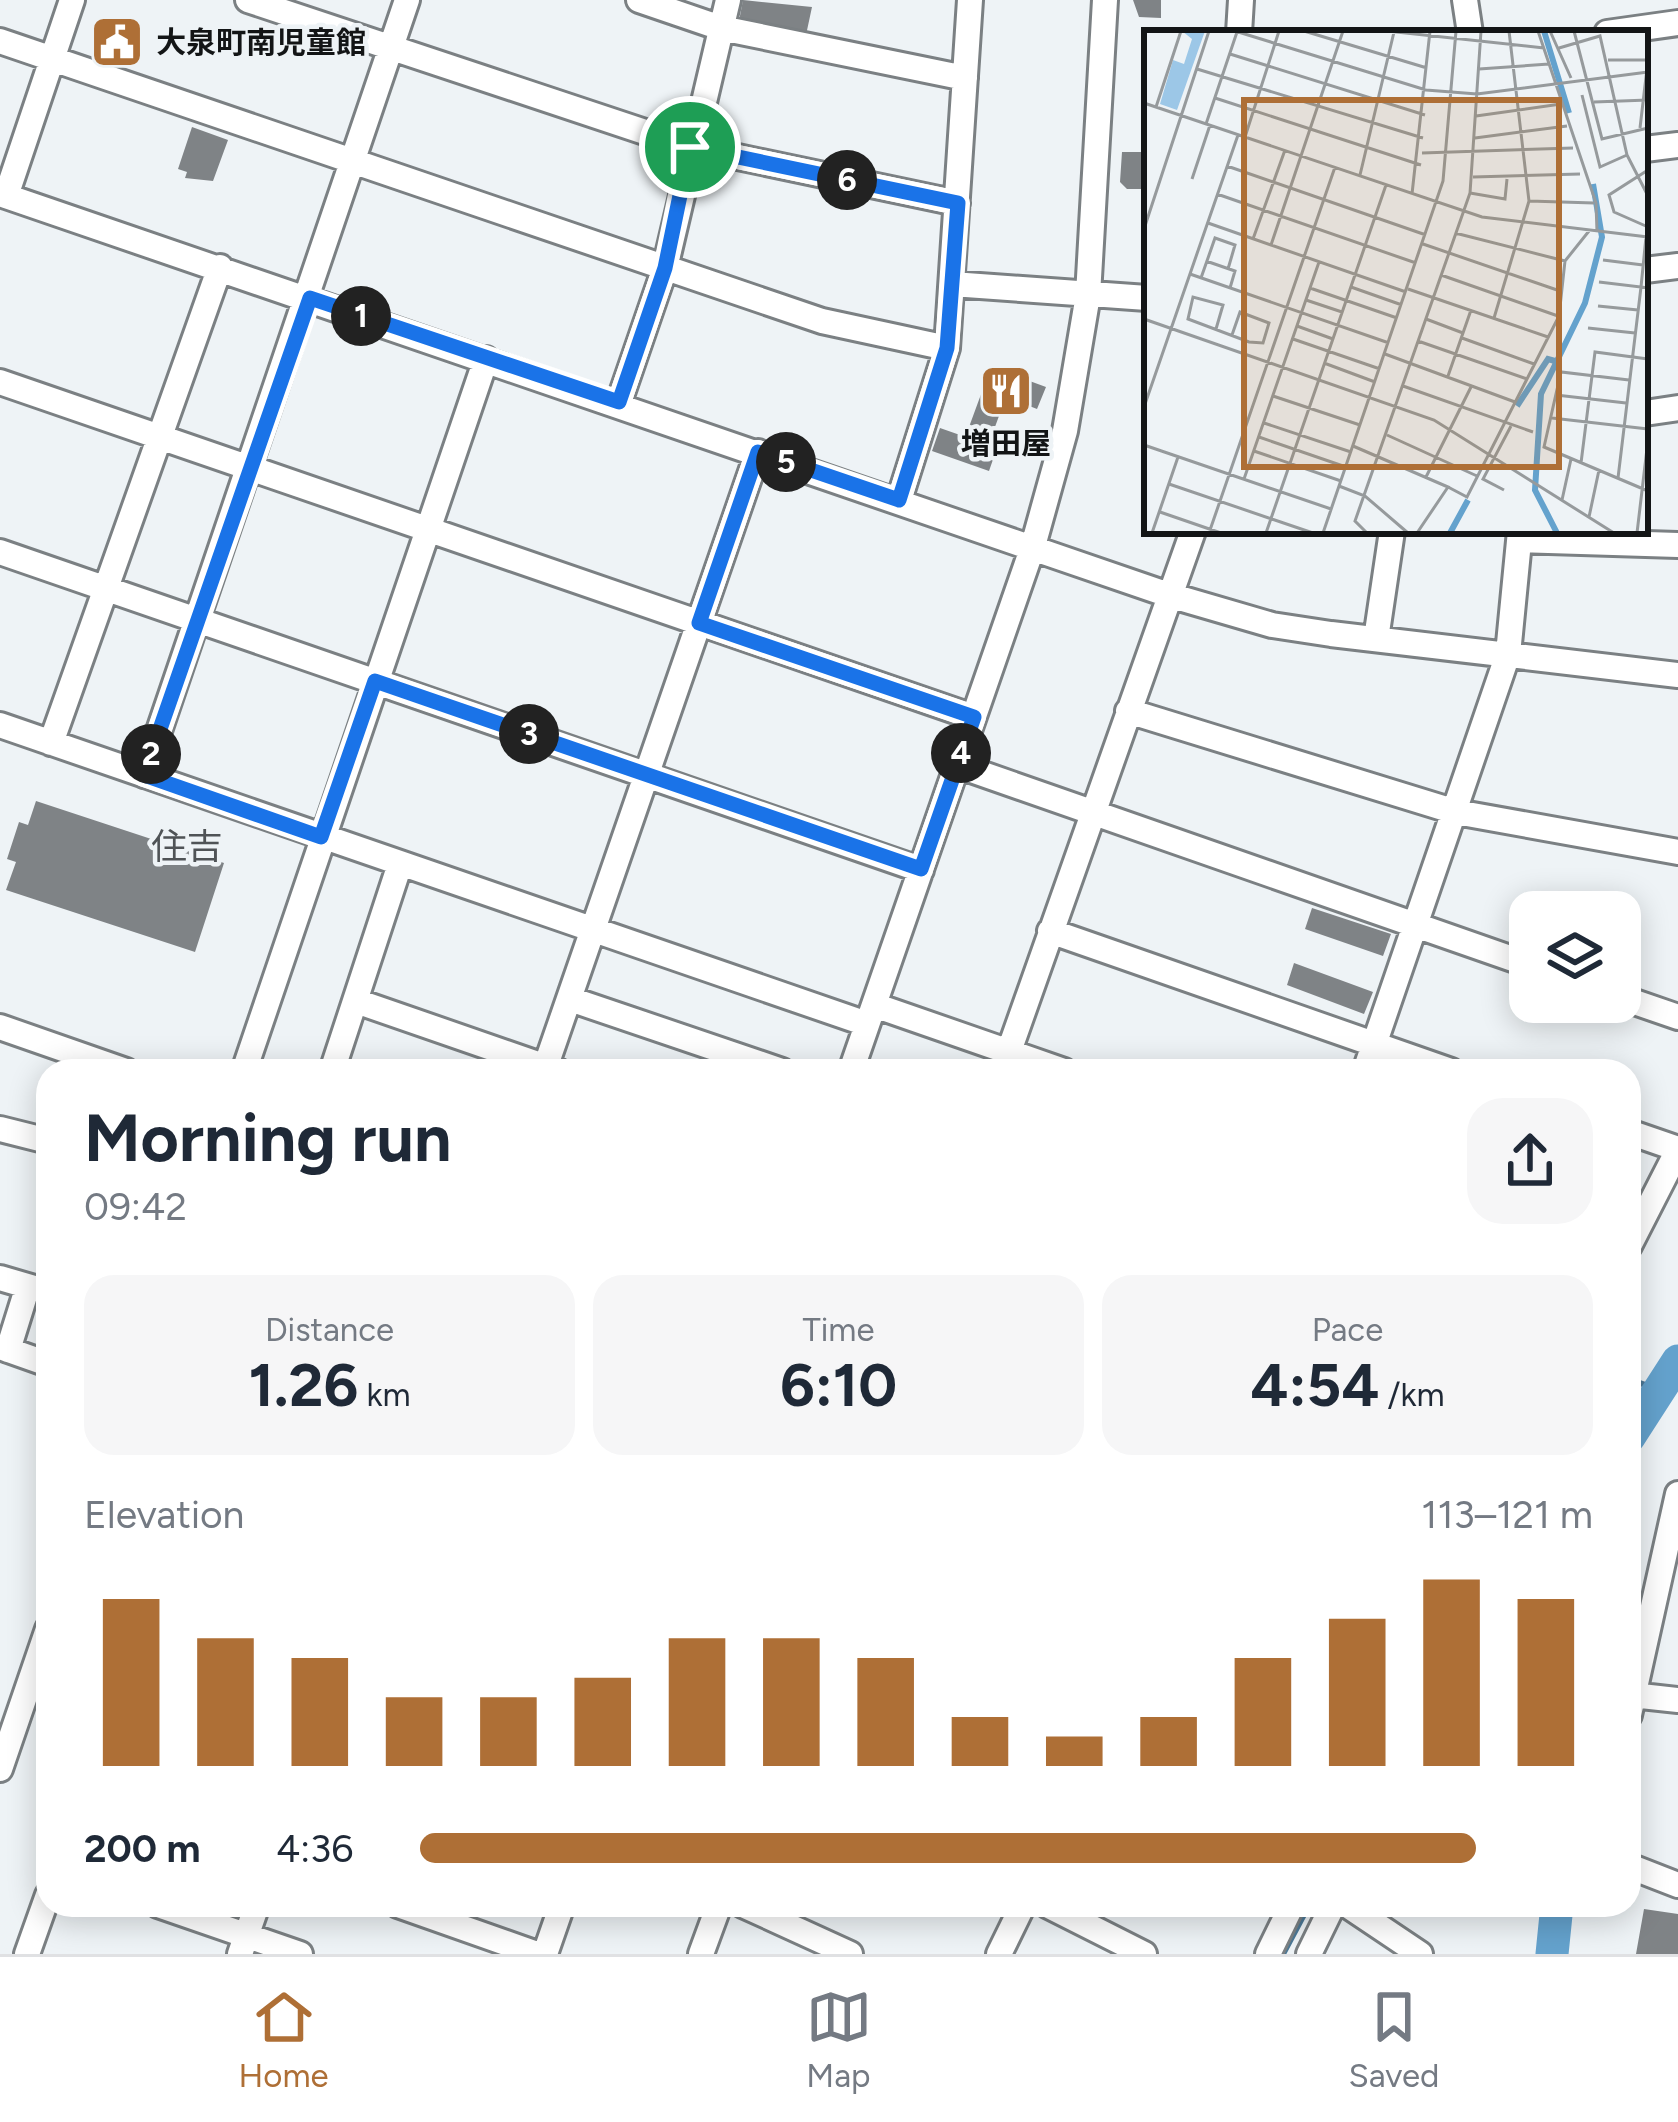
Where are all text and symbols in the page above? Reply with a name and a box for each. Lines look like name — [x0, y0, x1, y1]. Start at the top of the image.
public building icon: 大泉町南児童館 — [89, 14, 145, 70]
place label: 大泉町南児童館 — [156, 24, 366, 61]
inset map — [1144, 30, 1648, 534]
pin — [639, 96, 741, 198]
icon: arrive — [657, 114, 723, 180]
pin: 6 — [817, 150, 877, 210]
text: 6 — [837, 160, 857, 199]
pin: 1 — [331, 286, 391, 346]
text: 1 — [354, 296, 368, 335]
restaurant icon: 増田屋 — [978, 363, 1034, 419]
place label: 増田屋 — [961, 425, 1051, 462]
pin: 5 — [756, 432, 816, 492]
text: 5 — [776, 442, 796, 481]
pin: 3 — [499, 704, 559, 764]
text: 3 — [520, 714, 538, 753]
pin: 4 — [931, 723, 991, 783]
pin: 2 — [121, 724, 181, 784]
text: 4 — [951, 733, 971, 772]
text: 2 — [141, 734, 161, 773]
district label: 住吉 — [151, 825, 223, 868]
map controls — [1509, 891, 1641, 1023]
button: layers — [1509, 891, 1641, 1023]
text: Morning run — [84, 1098, 452, 1178]
button: share — [1467, 1098, 1593, 1224]
text: 09:42 — [84, 1183, 187, 1230]
text: Distance — [265, 1310, 394, 1349]
text: Time — [803, 1310, 874, 1349]
text: Pace — [1312, 1310, 1383, 1349]
text: 1.26 — [249, 1349, 358, 1421]
text: 6:10 — [780, 1349, 897, 1421]
text: 4:54 — [1251, 1349, 1379, 1421]
text: km — [358, 1375, 411, 1414]
text: /km — [1379, 1375, 1444, 1414]
text: Elevation — [84, 1491, 244, 1538]
text: 113–121 m — [1421, 1491, 1593, 1538]
text: 200 m — [84, 1825, 200, 1872]
text: 4:36 — [276, 1825, 353, 1872]
tab: Home — [238, 1984, 329, 2095]
tab: Map — [806, 1984, 872, 2095]
tab: Saved — [1348, 1984, 1439, 2095]

